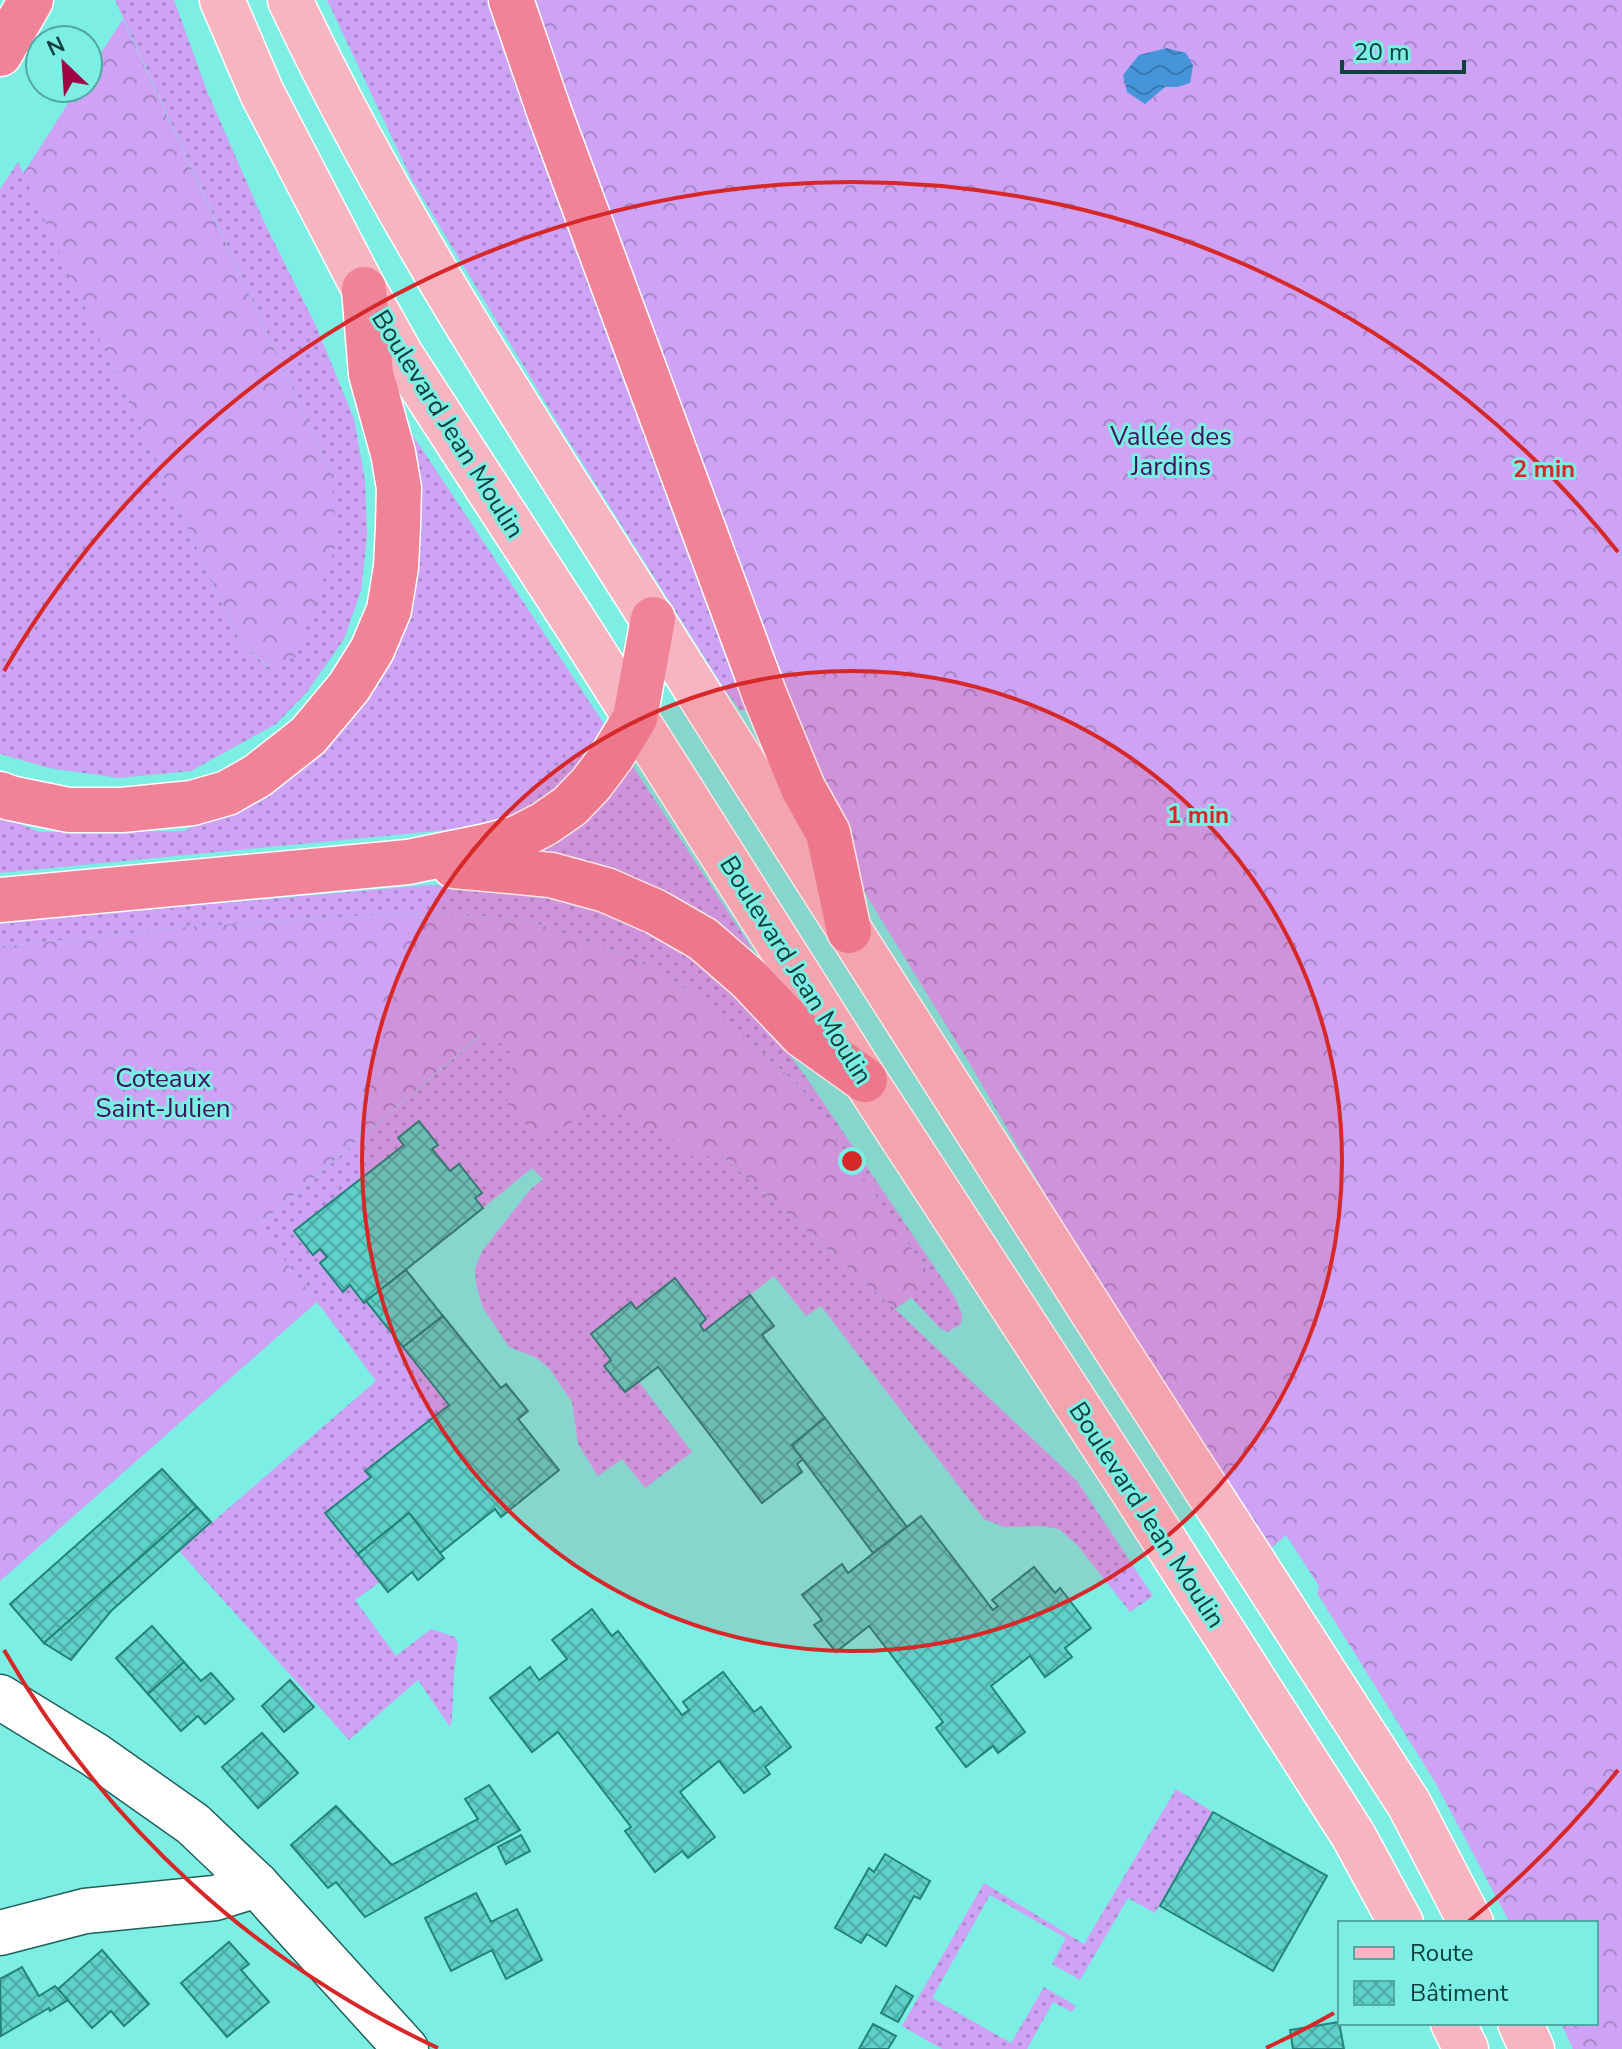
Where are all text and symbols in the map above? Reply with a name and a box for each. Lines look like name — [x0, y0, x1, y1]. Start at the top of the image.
north arrow — [24, 24, 104, 104]
scale bar — [1342, 24, 1464, 74]
text: N — [42, 30, 70, 64]
text: 20 m — [1354, 36, 1410, 68]
street label: Boulevard Jean Moulin — [363, 303, 533, 545]
park label: Vallée des Jardins — [1109, 419, 1232, 484]
text: 2 min — [1513, 453, 1575, 485]
text: 1 min — [1167, 799, 1229, 831]
street label: Boulevard Jean Moulin — [711, 849, 881, 1091]
park label: Coteaux Saint-Julien — [95, 1061, 231, 1126]
centre of rings — [838, 1147, 866, 1175]
street label: Boulevard Jean Moulin — [1061, 1395, 1233, 1635]
legend — [1338, 1921, 1598, 2025]
text: Route — [1410, 1937, 1474, 1969]
text: Bâtiment — [1410, 1977, 1509, 2009]

